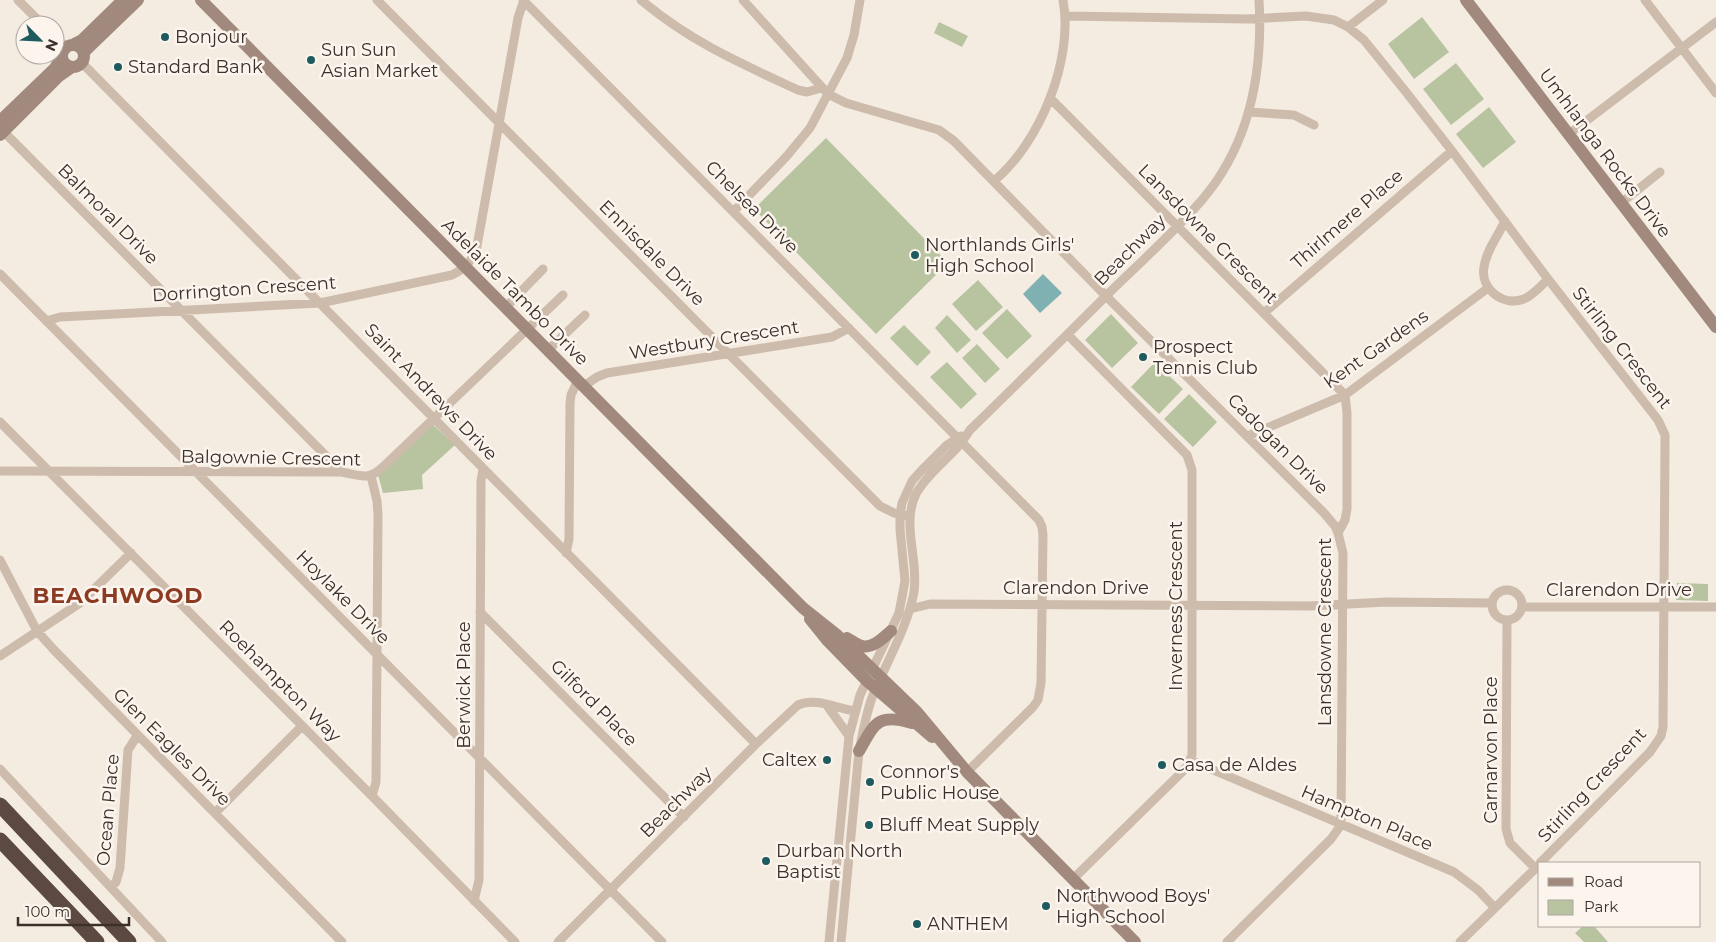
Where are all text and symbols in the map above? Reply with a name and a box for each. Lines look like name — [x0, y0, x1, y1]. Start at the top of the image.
north arrow — [15, 15, 65, 65]
place label: Bonjour — [175, 26, 248, 48]
marker: Bonjour — [159, 31, 171, 43]
text: N — [41, 36, 62, 54]
place label: Sun Sun Asian Market — [321, 39, 438, 82]
marker: Sun Sun Asian Market — [305, 54, 317, 66]
place label: Standard Bank — [128, 56, 263, 78]
marker: Standard Bank — [112, 61, 124, 73]
street label: Umhlanga Rocks Drive — [1534, 64, 1676, 242]
street label: Chelsea Drive — [701, 156, 803, 258]
street label: Balmoral Drive — [53, 159, 163, 269]
street label: Lansdowne Crescent — [1134, 160, 1282, 308]
street label: Thirlmere Place — [1287, 164, 1408, 274]
street label: Ennisdale Drive — [595, 196, 710, 311]
street label: Beachway — [1090, 209, 1171, 290]
street label: Adelaide Tambo Drive — [437, 214, 593, 370]
place label: Northlands Girls' High School — [925, 234, 1074, 277]
marker: Northlands Girls' High School — [909, 249, 921, 261]
street label: Dorrington Crescent — [151, 272, 337, 306]
street label: Stirling Crescent — [1567, 283, 1677, 413]
street label: Kent Gardens — [1319, 305, 1433, 393]
street label: Westbury Crescent — [628, 316, 800, 364]
street label: Saint Andrews Drive — [360, 319, 502, 465]
place label: Prospect Tennis Club — [1153, 336, 1258, 379]
marker: Prospect Tennis Club — [1137, 351, 1149, 363]
street label: Cadogan Drive — [1223, 389, 1333, 499]
street label: Balgownie Crescent — [181, 445, 361, 471]
street label: Inverness Crescent — [1165, 521, 1187, 691]
street label: Lansdowne Crescent — [1314, 538, 1336, 726]
street label: Hoylake Drive — [291, 545, 395, 649]
street label: Clarendon Drive — [1003, 577, 1149, 599]
street label: Clarendon Drive — [1546, 579, 1692, 601]
district label: BEACHWOOD — [33, 582, 203, 609]
street label: Roehampton Way — [214, 615, 346, 747]
street label: Berwick Place — [453, 621, 475, 749]
street label: Gilford Place — [546, 655, 642, 751]
street label: Carnarvon Place — [1480, 676, 1502, 824]
street label: Glen Eagles Drive — [108, 683, 236, 811]
street label: Stirling Crescent — [1533, 723, 1651, 847]
place label: Caltex — [762, 749, 817, 771]
street label: Ocean Place — [92, 753, 124, 867]
marker: Caltex — [821, 754, 833, 766]
place label: Casa de Aldes — [1172, 754, 1297, 776]
marker: Casa de Aldes — [1156, 759, 1168, 771]
street label: Beachway — [636, 761, 717, 842]
place label: Connor's Public House — [880, 761, 1000, 804]
marker: Connor's Public House — [864, 776, 876, 788]
street label: Hampton Place — [1298, 780, 1436, 856]
place label: Bluff Meat Supply — [879, 814, 1039, 836]
marker: Bluff Meat Supply — [863, 819, 875, 831]
place label: Durban North Baptist — [776, 840, 903, 883]
marker: Durban North Baptist — [760, 855, 772, 867]
legend — [1538, 862, 1701, 927]
text: Road — [1584, 872, 1623, 891]
place label: Northwood Boys' High School — [1056, 885, 1210, 928]
scale bar — [18, 894, 129, 926]
text: Park — [1584, 897, 1618, 916]
marker: Northwood Boys' High School — [1040, 900, 1052, 912]
text: 100 m — [25, 902, 70, 921]
place label: ANTHEM — [927, 913, 1009, 935]
marker: ANTHEM — [911, 918, 923, 930]

